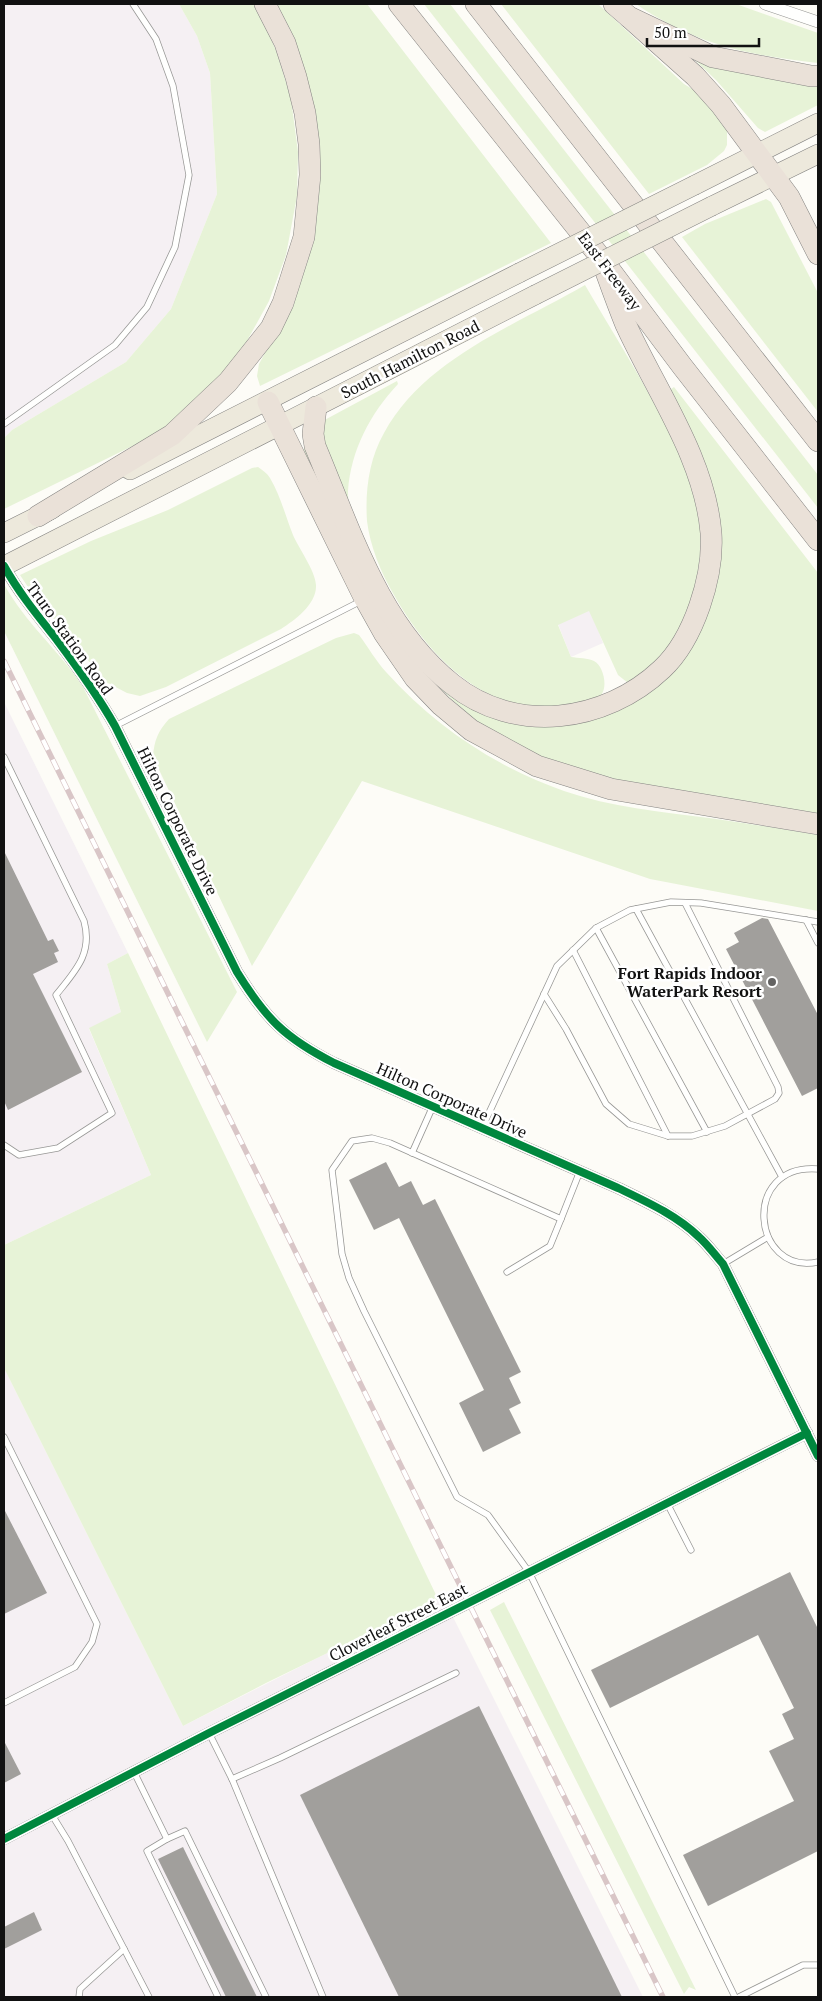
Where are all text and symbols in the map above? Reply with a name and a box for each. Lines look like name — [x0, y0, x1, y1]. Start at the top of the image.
scale bar — [647, 15, 760, 47]
text: 50 m — [654, 22, 687, 42]
street label: East Freeway — [573, 227, 647, 315]
street label: South Hamilton Road — [337, 314, 483, 404]
street label: Truro Station Road — [21, 577, 119, 699]
street label: Hilton Corporate Drive — [132, 743, 224, 899]
place label: Fort Rapids Indoor WaterPark Resort — [618, 962, 763, 1002]
marker: Fort Rapids Indoor WaterPark Resort — [766, 976, 778, 988]
street label: Hilton Corporate Drive — [373, 1057, 531, 1143]
street label: Cloverleaf Street East — [325, 1577, 471, 1666]

